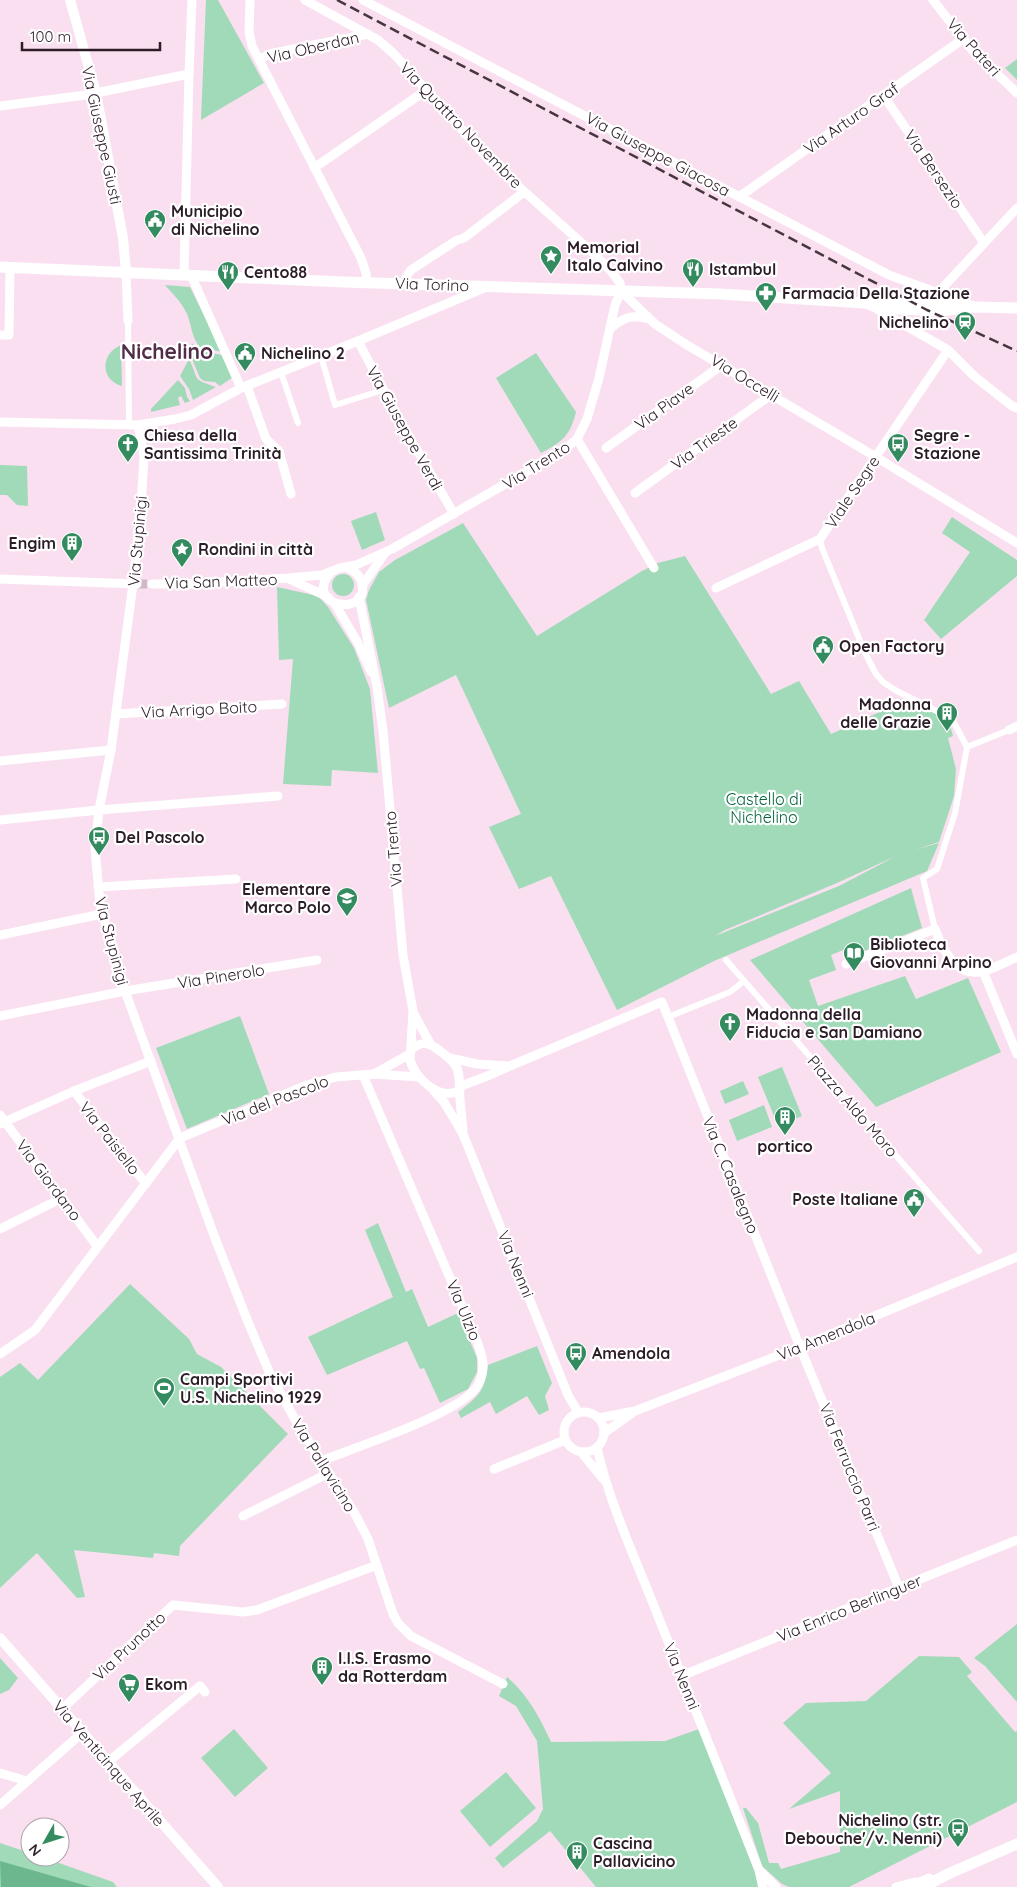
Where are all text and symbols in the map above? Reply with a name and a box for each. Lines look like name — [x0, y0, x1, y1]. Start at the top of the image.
street label: Via Pateri — [943, 14, 1005, 80]
scale bar — [22, 20, 160, 52]
text: 100 m — [30, 27, 71, 46]
street label: Via Oberdan — [265, 27, 361, 67]
street label: Via Quattro Novembre — [396, 58, 526, 192]
street label: Via Giuseppe Giusti — [78, 64, 126, 206]
street label: Via Arturo Graf — [800, 78, 903, 158]
street label: Via Giuseppe Giacosa — [582, 107, 734, 201]
street label: Via Bersezio — [900, 126, 968, 212]
place label: Municipio di Nichelino — [171, 201, 260, 239]
public building icon: Municipio di Nichelino — [143, 208, 167, 239]
place label: Memorial Italo Calvino — [567, 237, 663, 275]
place icon: Memorial Italo Calvino — [539, 244, 563, 275]
restaurant icon: Istambul — [681, 257, 705, 288]
place label: Istambul — [709, 259, 776, 279]
restaurant icon: Cento88 — [216, 260, 240, 291]
place label: Cento88 — [244, 262, 307, 282]
street label: Via Torino — [395, 273, 469, 295]
pharmacy icon: Farmacia Della Stazione — [754, 281, 778, 312]
place label: Farmacia Della Stazione — [782, 283, 970, 303]
station icon: Nichelino — [953, 310, 977, 341]
place label: Nichelino — [879, 312, 949, 332]
district label: Nichelino — [121, 338, 213, 364]
public building icon: Nichelino 2 — [233, 341, 257, 372]
place label: Nichelino 2 — [261, 343, 345, 363]
street label: Via Occelli — [707, 350, 783, 406]
street label: Via Giuseppe Verdi — [362, 362, 448, 494]
street label: Via Piave — [631, 378, 697, 434]
street label: Via Trieste — [667, 412, 741, 474]
place label: Chiesa della Santissima Trinità — [144, 425, 282, 463]
place label: Segre - Stazione — [914, 425, 981, 463]
church icon: Chiesa della Santissima Trinità — [116, 432, 140, 463]
bus stop icon: Segre - Stazione — [886, 432, 910, 463]
street label: Via Trento — [499, 436, 573, 494]
street label: Viale Segre — [820, 452, 884, 532]
street label: Via Stupinigi — [123, 495, 151, 587]
building icon: Engim — [60, 531, 84, 562]
place label: Engim — [9, 533, 56, 553]
place icon: Rondini in città — [170, 537, 194, 568]
place label: Rondini in città — [198, 539, 313, 559]
street label: Via San Matteo — [164, 569, 278, 593]
public building icon: Open Factory — [811, 634, 835, 665]
place label: Open Factory — [839, 636, 944, 656]
place label: Madonna delle Grazie — [840, 694, 931, 732]
street label: Via Arrigo Boito — [140, 696, 258, 722]
building icon: Madonna delle Grazie — [935, 701, 959, 732]
park label: Castello di Nichelino — [726, 789, 802, 827]
street label: Via Trento — [380, 810, 406, 888]
bus stop icon: Del Pascolo — [87, 825, 111, 856]
place label: Del Pascolo — [115, 827, 205, 847]
place label: Elementare Marco Polo — [242, 879, 331, 917]
school or university icon: Elementare Marco Polo — [335, 886, 359, 917]
street label: Via Stupinigi — [91, 895, 133, 987]
place label: Biblioteca Giovanni Arpino — [870, 934, 992, 972]
library icon: Biblioteca Giovanni Arpino — [842, 941, 866, 972]
street label: Via Pinerolo — [176, 959, 266, 993]
place label: Madonna della Fiducia e San Damiano — [746, 1004, 922, 1042]
church icon: Madonna della Fiducia e San Damiano — [718, 1011, 742, 1042]
street label: Piazza Aldo Moro — [803, 1051, 903, 1161]
street label: Via del Pascolo — [219, 1070, 331, 1130]
street label: Via Paisiello — [75, 1097, 145, 1179]
building icon: portico — [773, 1105, 797, 1136]
street label: Via C. Casalegno — [698, 1113, 764, 1237]
street label: Via Giordano — [12, 1135, 86, 1225]
place label: portico — [757, 1136, 813, 1156]
public building icon: Poste Italiane — [902, 1187, 926, 1218]
place label: Poste Italiane — [792, 1189, 898, 1209]
street label: Via Nenni — [493, 1227, 539, 1301]
street label: Via Ulzio — [442, 1277, 486, 1343]
street label: Via Amendola — [774, 1307, 878, 1365]
bus stop icon: Amendola — [564, 1341, 588, 1372]
place label: Amendola — [592, 1343, 670, 1363]
place label: Campi Sportivi U.S. Nichelino 1929 — [180, 1369, 322, 1407]
sports icon: Campi Sportivi U.S. Nichelino 1929 — [152, 1376, 176, 1407]
street label: Via Ferruccio Parri — [815, 1400, 885, 1534]
street label: Via Pallavicino — [287, 1414, 361, 1516]
street label: Via Enrico Berlinguer — [774, 1570, 924, 1646]
street label: Via Prunotto — [88, 1607, 170, 1685]
street label: Via Nenni — [659, 1639, 705, 1713]
place label: I.I.S. Erasmo da Rotterdam — [338, 1648, 447, 1686]
building icon: I.I.S. Erasmo da Rotterdam — [310, 1655, 334, 1686]
supermarket icon: Ekom — [117, 1672, 141, 1703]
place label: Ekom — [145, 1674, 188, 1694]
street label: Via Venticinque Aprile — [49, 1696, 169, 1830]
place label: Nichelino (str. Debouche'/v. Nenni) — [785, 1810, 942, 1848]
north arrow — [20, 1817, 70, 1867]
bus stop icon: Nichelino (str. Debouche'/v. Nenni) — [946, 1817, 970, 1848]
place label: Cascina Pallavicino — [593, 1833, 676, 1871]
building icon: Cascina Pallavicino — [565, 1840, 589, 1871]
text: N — [25, 1841, 45, 1860]

